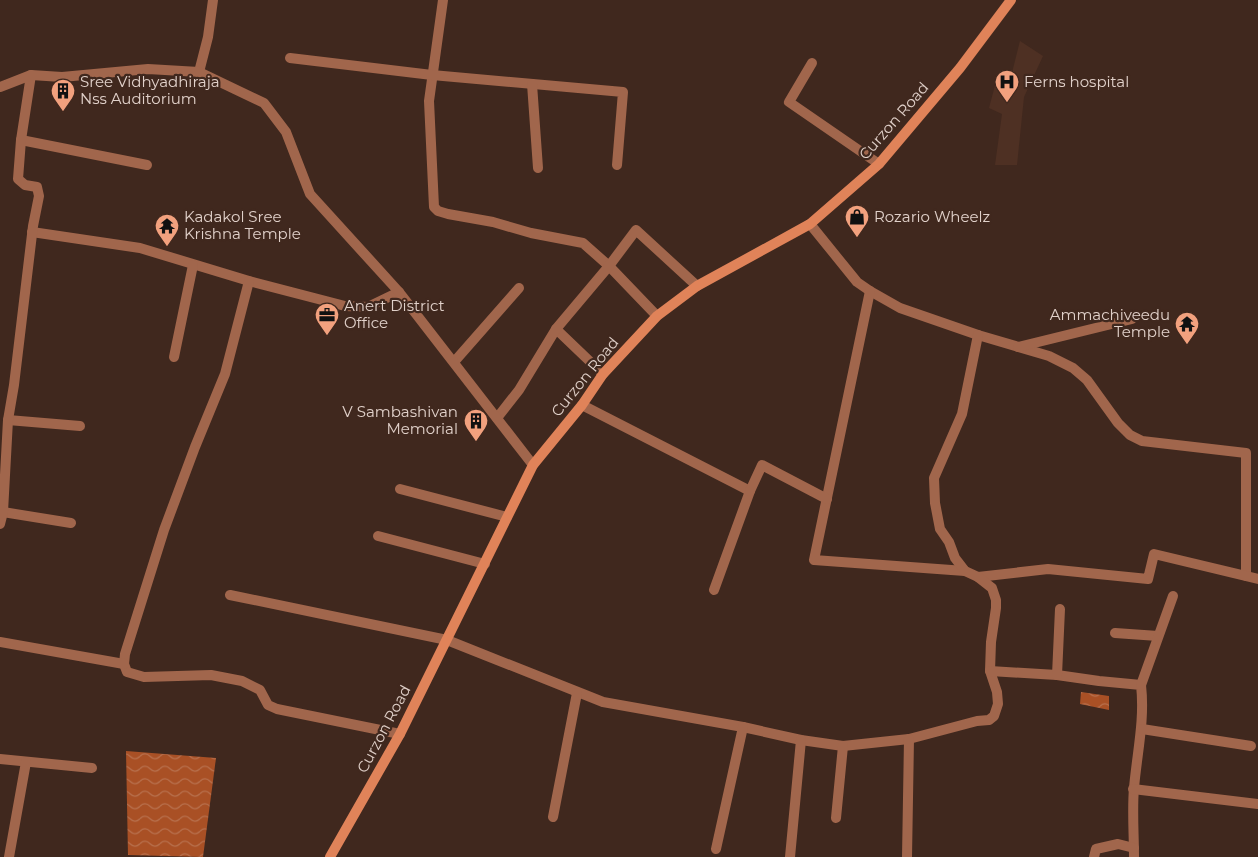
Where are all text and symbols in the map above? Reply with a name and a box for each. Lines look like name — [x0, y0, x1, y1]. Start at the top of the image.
hospital icon: Ferns hospital — [994, 69, 1020, 103]
place label: Sree Vidhyadhiraja Nss Auditorium — [80, 72, 220, 108]
place label: Ferns hospital — [1024, 72, 1129, 91]
building icon: Sree Vidhyadhiraja Nss Auditorium — [50, 78, 76, 112]
street label: Curzon Road — [855, 78, 933, 163]
shop icon: Rozario Wheelz — [844, 204, 870, 238]
place label: Kadakol Sree Krishna Temple — [184, 207, 301, 243]
place label: Rozario Wheelz — [874, 207, 991, 226]
temple icon: Kadakol Sree Krishna Temple — [154, 213, 180, 247]
place label: Anert District Office — [344, 296, 445, 332]
office icon: Anert District Office — [314, 302, 340, 336]
place label: Ammachiveedu Temple — [1050, 305, 1170, 341]
temple icon: Ammachiveedu Temple — [1174, 311, 1200, 345]
street label: Curzon Road — [547, 333, 622, 420]
place label: V Sambashivan Memorial — [342, 402, 458, 438]
building icon: V Sambashivan Memorial — [463, 408, 489, 442]
street label: Curzon Road — [352, 682, 415, 776]

